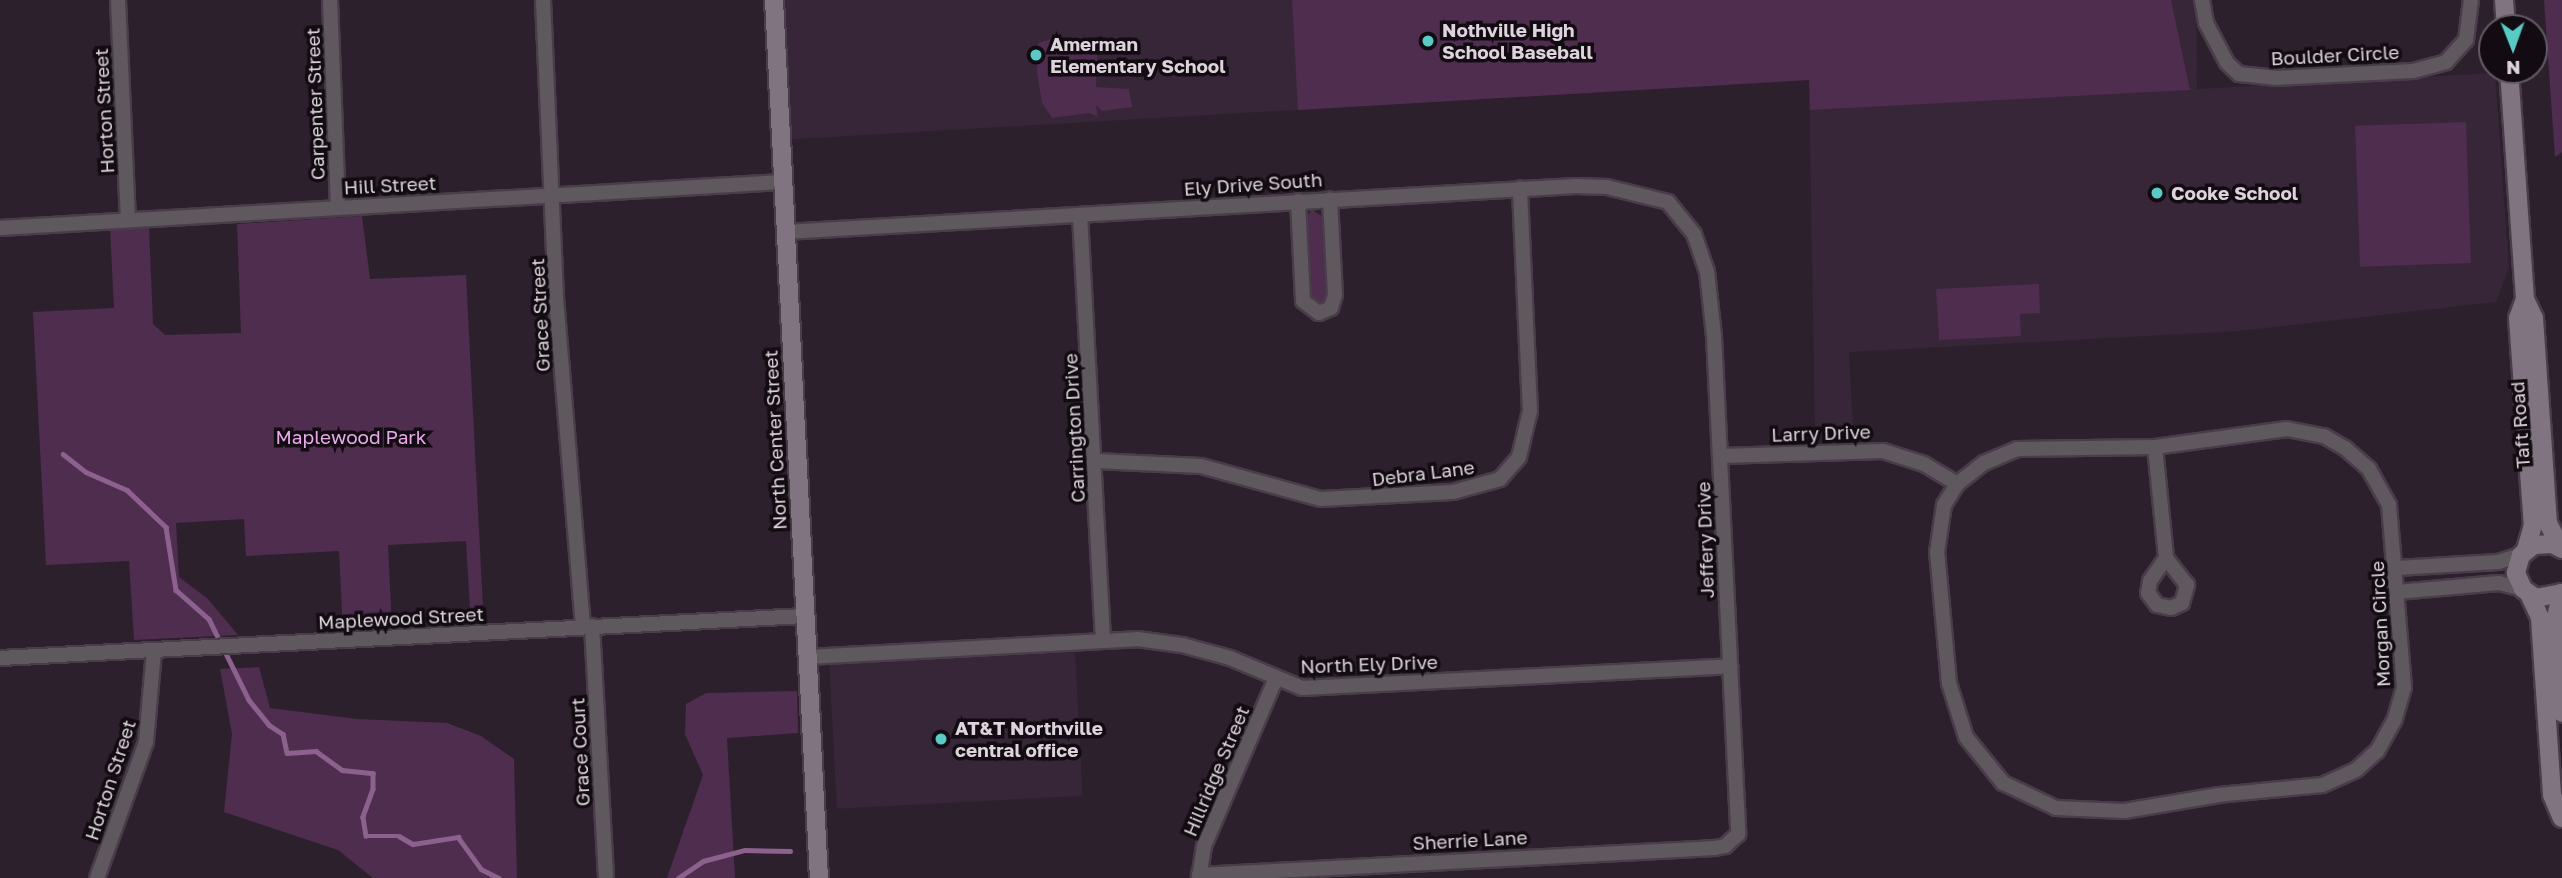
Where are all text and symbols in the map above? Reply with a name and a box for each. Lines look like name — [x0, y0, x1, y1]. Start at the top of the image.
north arrow — [2478, 14, 2548, 84]
place label: Nothville High School Baseball — [1442, 19, 1593, 63]
street label: Carpenter Street — [301, 28, 329, 180]
place label: Amerman Elementary School — [1050, 33, 1226, 77]
marker: Nothville High School Baseball — [1420, 33, 1436, 49]
street label: Boulder Circle — [2270, 40, 2400, 70]
marker: Amerman Elementary School — [1028, 47, 1044, 63]
street label: Horton Street — [89, 48, 119, 174]
text: N — [2506, 57, 2521, 80]
street label: Ely Drive South — [1183, 168, 1323, 200]
street label: Hill Street — [343, 171, 437, 199]
place label: Cooke School — [2171, 182, 2298, 204]
marker: Cooke School — [2149, 185, 2165, 201]
street label: Grace Street — [526, 258, 554, 372]
street label: North Center Street — [759, 349, 791, 531]
street label: Carrington Drive — [1059, 353, 1089, 503]
street label: Taft Road — [2506, 381, 2534, 469]
street label: Larry Drive — [1771, 420, 1871, 446]
park label: Maplewood Park — [275, 426, 427, 448]
street label: Debra Lane — [1370, 455, 1476, 491]
street label: Jeffery Drive — [1692, 481, 1718, 599]
street label: Morgan Circle — [2365, 560, 2395, 688]
street label: Maplewood Street — [317, 602, 485, 634]
street label: North Ely Drive — [1300, 650, 1438, 678]
street label: Grace Court — [566, 697, 594, 807]
street label: Hillridge Street — [1178, 702, 1254, 840]
street label: Horton Street — [80, 717, 140, 843]
place label: AT&T Northville central office — [955, 717, 1103, 761]
marker: AT&T Northville central office — [933, 731, 949, 747]
street label: Sherrie Lane — [1412, 826, 1528, 854]

